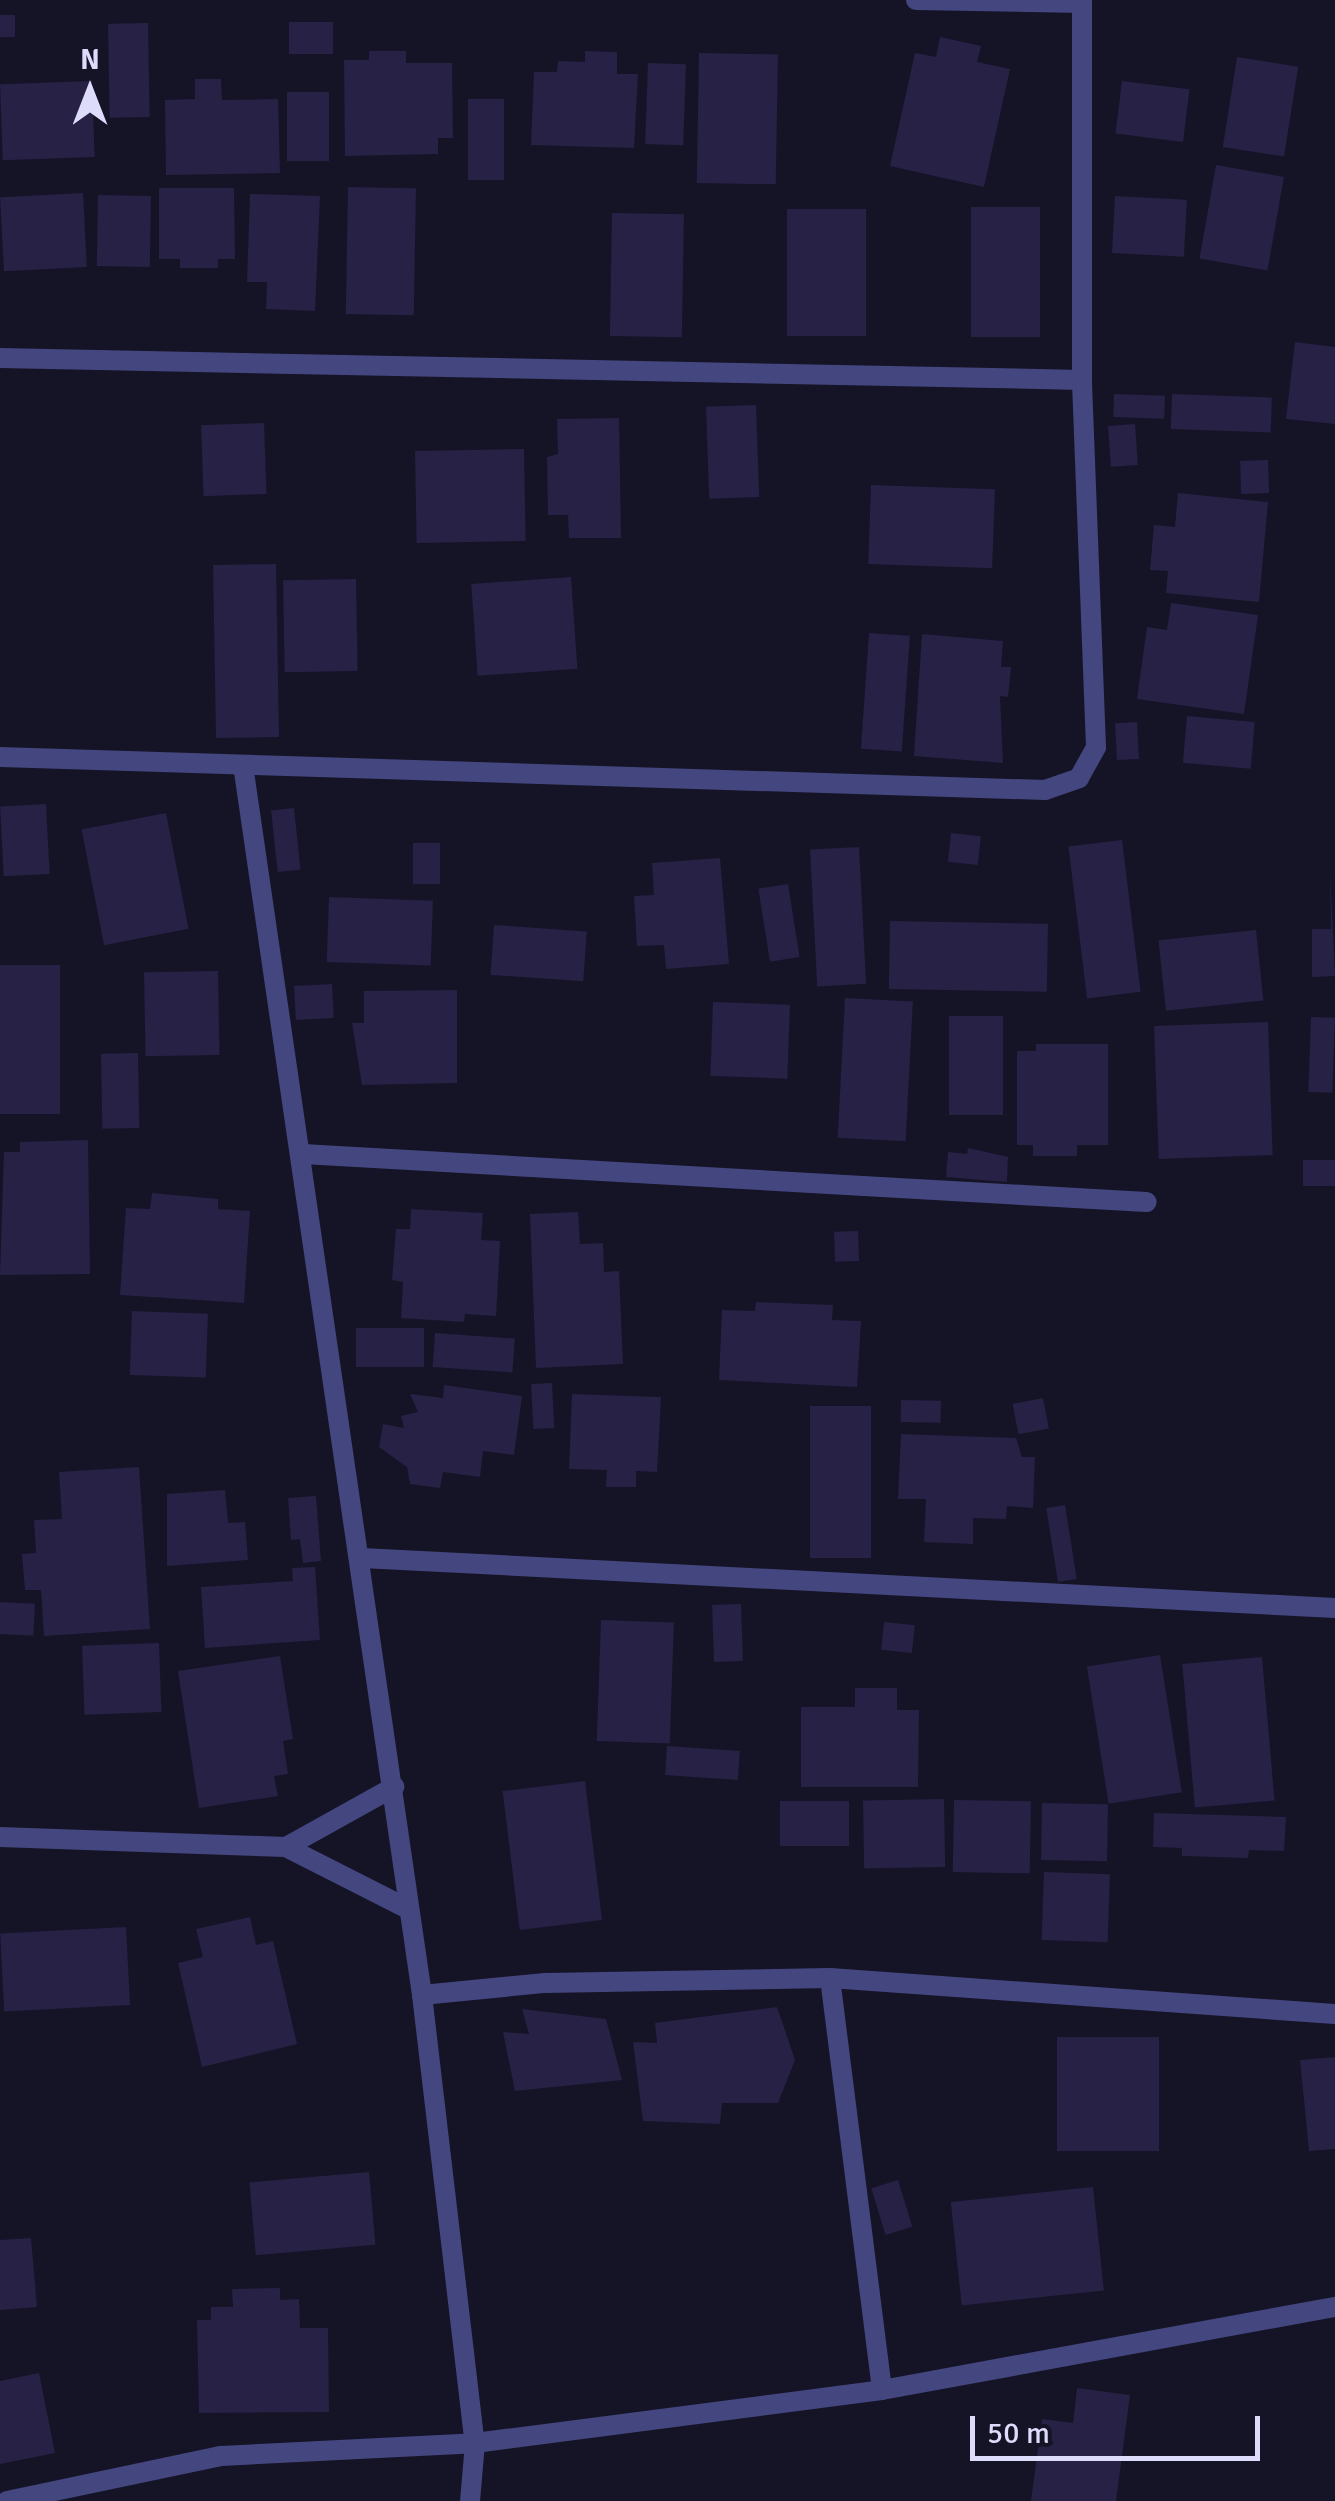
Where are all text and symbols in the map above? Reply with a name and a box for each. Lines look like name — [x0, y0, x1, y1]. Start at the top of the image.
north arrow — [40, 40, 140, 140]
text: N — [80, 43, 100, 77]
scale bar — [975, 2396, 1265, 2458]
text: 50 m — [987, 2415, 1050, 2452]

